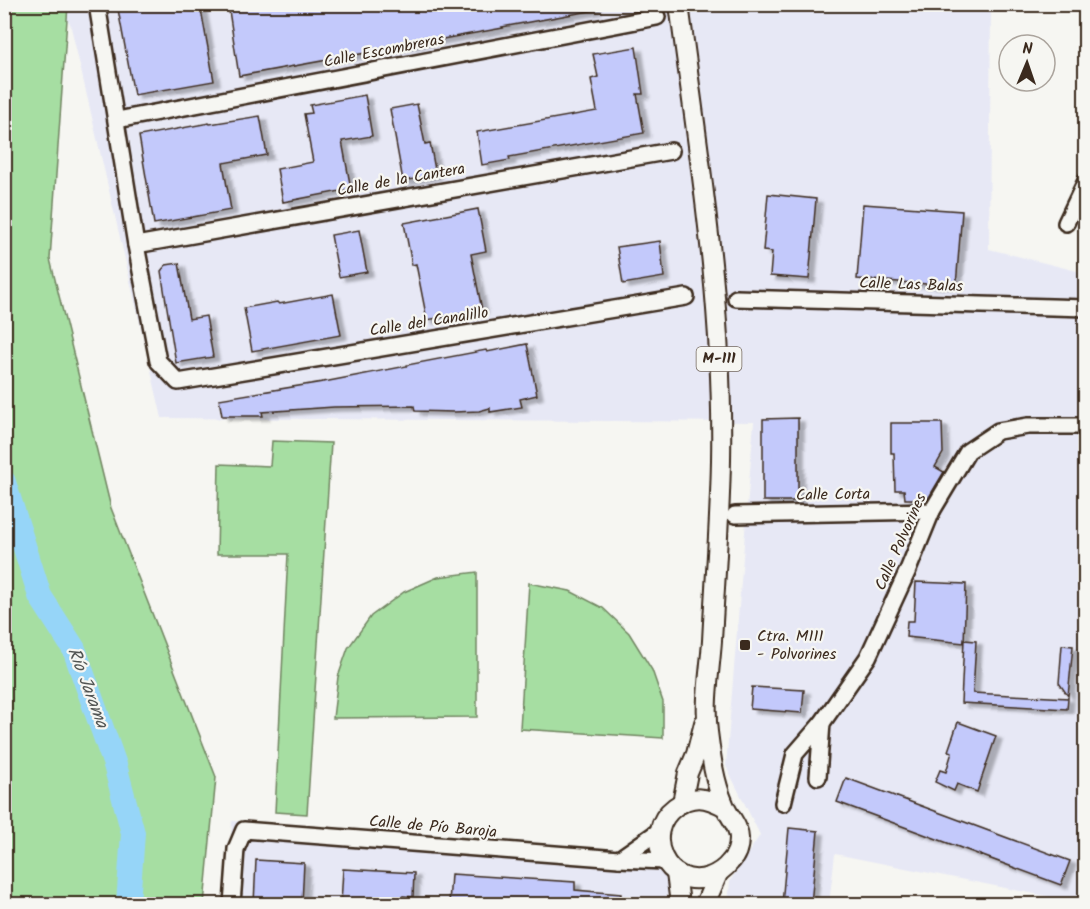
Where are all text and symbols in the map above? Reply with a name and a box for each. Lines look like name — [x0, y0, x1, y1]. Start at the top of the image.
street label: Calle Escombreras — [322, 27, 447, 75]
north arrow — [997, 33, 1057, 93]
text: N — [1022, 37, 1033, 62]
street label: Calle de la Cantera — [335, 156, 467, 204]
street label: Calle Las Balas — [859, 271, 964, 299]
street label: Calle del Canalillo — [368, 300, 490, 344]
road number: M-111 — [696, 347, 742, 371]
street label: Calle Corta — [796, 482, 870, 508]
street label: Calle Polvorines — [868, 489, 934, 595]
place label: Ctra. M111 - Polvorines — [757, 624, 836, 667]
marker: Ctra. M111 - Polvorines — [738, 638, 752, 652]
water label: Río Jarama — [58, 643, 116, 734]
street label: Calle de Pío Baroja — [368, 809, 498, 845]

